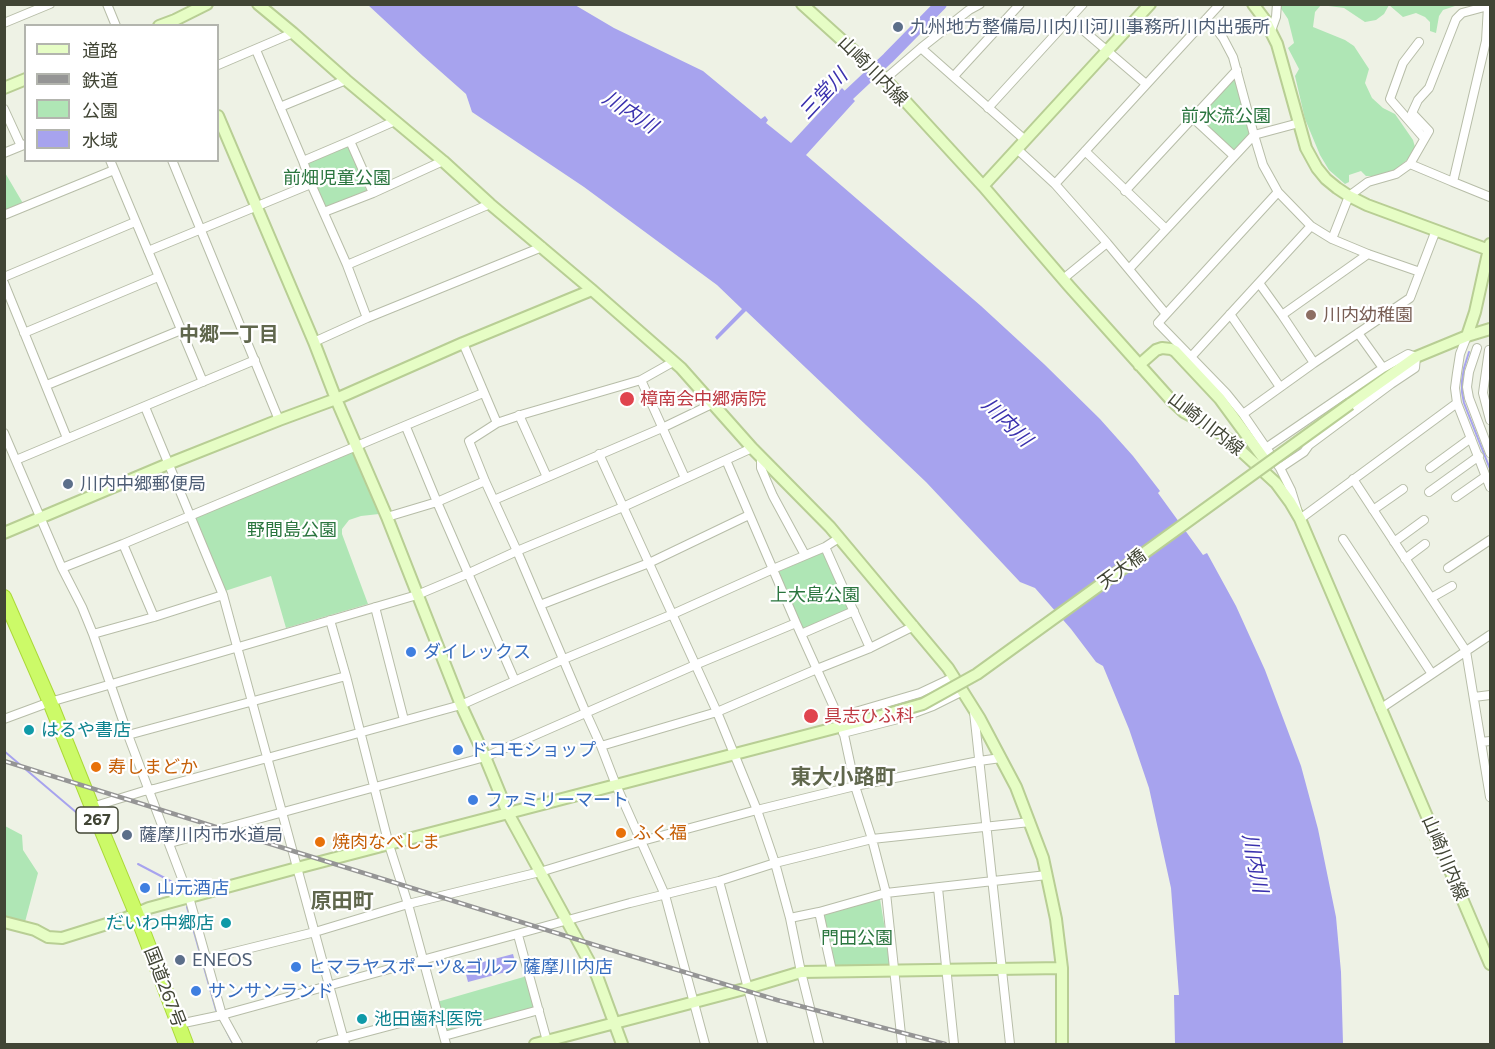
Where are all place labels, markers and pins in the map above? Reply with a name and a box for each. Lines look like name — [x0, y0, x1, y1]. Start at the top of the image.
place label: 九州地方整備局川内川河川事務所川内出張所 — [910, 16, 1270, 38]
marker: 九州地方整備局川内川河川事務所川内出張所 — [891, 20, 905, 34]
place label: 川内幼稚園 — [1323, 304, 1413, 326]
marker: 川内幼稚園 — [1304, 308, 1318, 322]
place label: 樟南会中郷病院 — [640, 388, 766, 410]
marker: 樟南会中郷病院 — [618, 390, 636, 408]
place label: 川内中郷郵便局 — [80, 473, 206, 495]
marker: 川内中郷郵便局 — [61, 477, 75, 491]
place label: ダイレックス — [423, 641, 531, 663]
marker: ダイレックス — [404, 645, 418, 659]
place label: 具志ひふ科 — [824, 705, 914, 727]
marker: 具志ひふ科 — [802, 707, 820, 725]
place label: はるや書店 — [41, 719, 131, 741]
marker: はるや書店 — [22, 723, 36, 737]
place label: ドコモショップ — [470, 739, 596, 761]
marker: ドコモショップ — [451, 743, 465, 757]
place label: 寿しまどか — [108, 756, 198, 778]
marker: 寿しまどか — [89, 760, 103, 774]
place label: ファミリーマート — [485, 789, 629, 811]
marker: ファミリーマート — [466, 793, 480, 807]
place label: ふく福 — [633, 822, 687, 844]
place label: 薩摩川内市水道局 — [139, 824, 283, 846]
marker: ふく福 — [614, 826, 628, 840]
marker: 薩摩川内市水道局 — [120, 828, 134, 842]
place label: 焼肉なべしま — [332, 831, 440, 853]
marker: 焼肉なべしま — [313, 835, 327, 849]
place label: 山元酒店 — [157, 877, 229, 899]
marker: 山元酒店 — [138, 881, 152, 895]
place label: だいわ中郷店 — [106, 912, 214, 934]
marker: だいわ中郷店 — [219, 916, 233, 930]
place label: ENEOS — [192, 949, 252, 971]
marker: ENEOS — [173, 953, 187, 967]
place label: ヒマラヤスポーツ&ゴルフ 薩摩川内店 — [308, 956, 613, 978]
marker: ヒマラヤスポーツ&ゴルフ 薩摩川内店 — [289, 960, 303, 974]
place label: サンサンランド — [208, 980, 334, 1002]
marker: サンサンランド — [189, 984, 203, 998]
place label: 池田歯科医院 — [374, 1008, 482, 1030]
marker: 池田歯科医院 — [355, 1012, 369, 1026]

